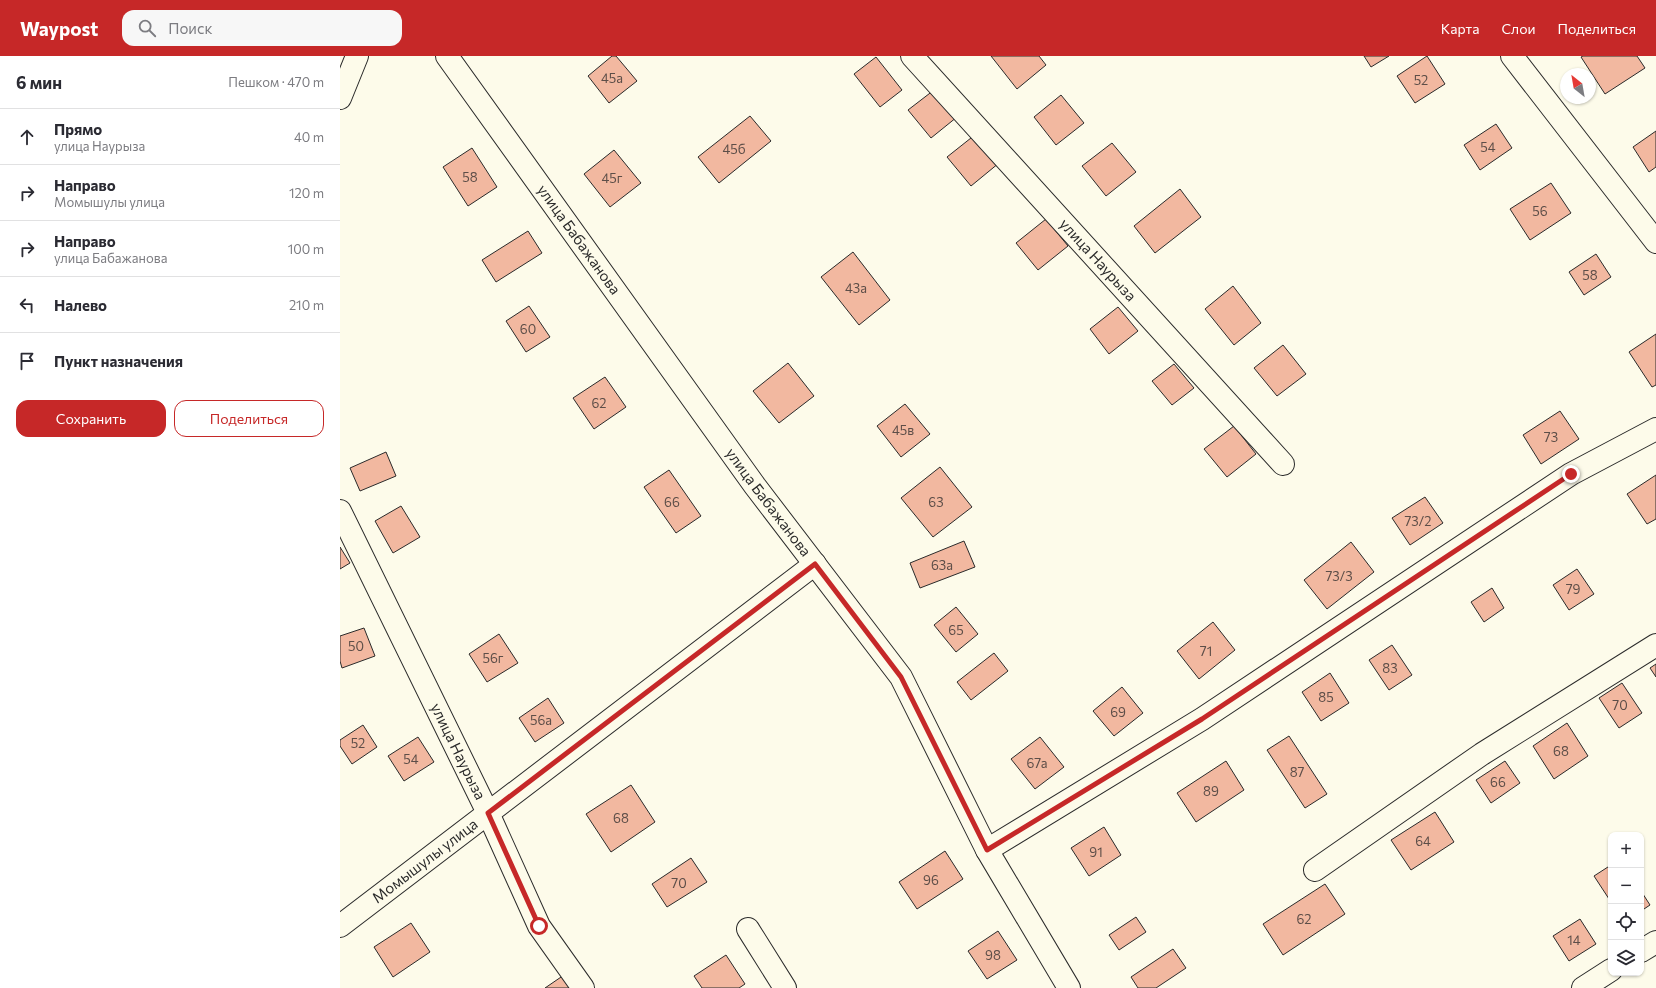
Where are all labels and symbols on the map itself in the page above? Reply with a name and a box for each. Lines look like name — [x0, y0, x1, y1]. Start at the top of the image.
north arrow — [1560, 68, 1596, 104]
house number: 45а — [601, 70, 623, 86]
house number: 52 — [1414, 72, 1428, 88]
house number: 54 — [1480, 139, 1496, 155]
house number: 45б — [722, 141, 746, 157]
house number: 58 — [462, 169, 478, 185]
house number: 45г — [602, 170, 623, 186]
street label: улица Бабажанова — [534, 181, 625, 298]
house number: 56 — [1532, 203, 1548, 219]
street label: улица Наурыза — [1056, 215, 1140, 305]
house number: 58 — [1582, 267, 1598, 283]
house number: 43а — [845, 280, 867, 296]
house number: 60 — [520, 321, 536, 337]
house number: 62 — [591, 395, 607, 411]
house number: 45в — [892, 422, 914, 438]
house number: 73 — [1544, 429, 1558, 445]
street label: улица Бабажанова — [723, 444, 816, 560]
route end — [1562, 465, 1580, 483]
house number: 66 — [664, 494, 680, 510]
house number: 63 — [928, 494, 944, 510]
house number: 73/2 — [1404, 513, 1432, 529]
house number: 63а — [931, 557, 953, 573]
house number: 73/3 — [1325, 568, 1353, 584]
house number: 79 — [1566, 581, 1580, 597]
house number: 65 — [948, 622, 964, 638]
house number: 50 — [348, 638, 364, 654]
house number: 71 — [1200, 643, 1212, 659]
house number: 56г — [482, 650, 504, 666]
house number: 83 — [1382, 660, 1398, 676]
house number: 85 — [1318, 689, 1334, 705]
house number: 70 — [1612, 697, 1628, 713]
street label: улица Наурыза — [428, 700, 490, 802]
house number: 69 — [1110, 704, 1126, 720]
house number: 56а — [530, 712, 552, 728]
house number: 52 — [351, 735, 365, 751]
house number: 68 — [1553, 743, 1569, 759]
house number: 54 — [403, 751, 419, 767]
house number: 67а — [1026, 755, 1048, 771]
house number: 87 — [1290, 764, 1304, 780]
house number: 66 — [1490, 774, 1506, 790]
house number: 89 — [1203, 783, 1219, 799]
house number: 68 — [613, 810, 629, 826]
street label: Момышулы улица — [368, 814, 481, 906]
house number: 64 — [1415, 833, 1431, 849]
house number: 91 — [1089, 844, 1103, 860]
house number: 96 — [923, 872, 939, 888]
house number: 70 — [671, 875, 687, 891]
house number: 62 — [1296, 911, 1312, 927]
route start — [530, 917, 548, 935]
house number: 14 — [1567, 932, 1581, 948]
house number: 98 — [985, 947, 1001, 963]

